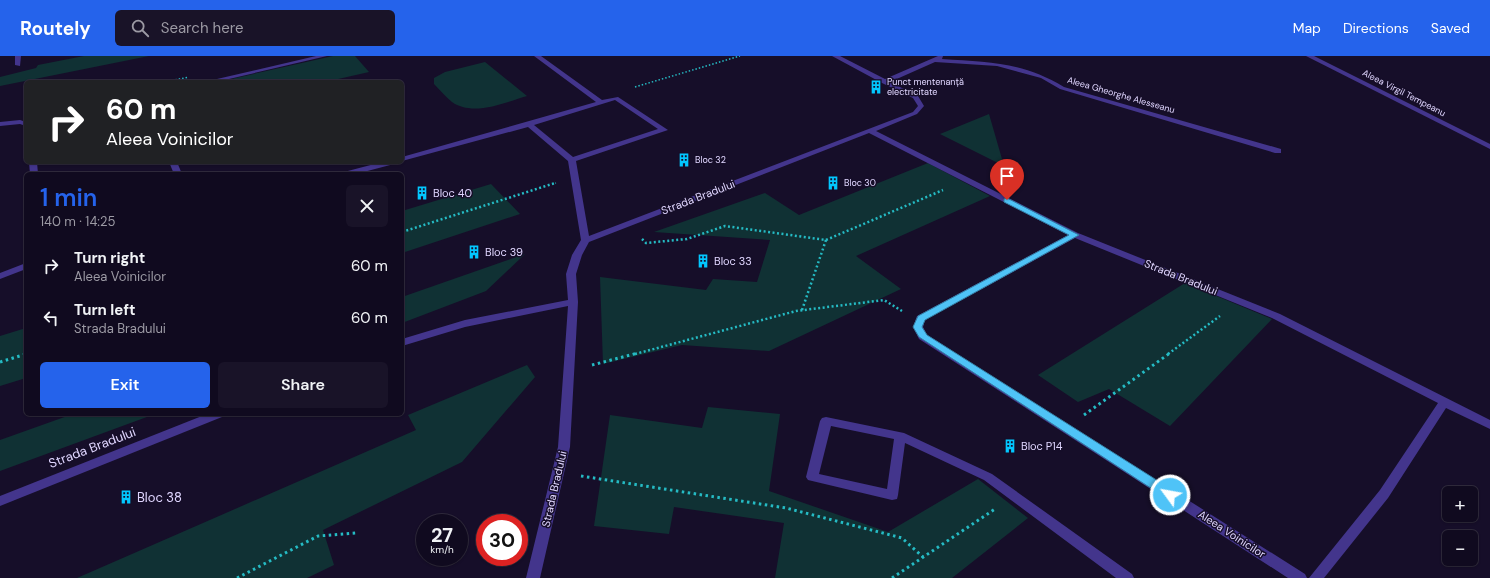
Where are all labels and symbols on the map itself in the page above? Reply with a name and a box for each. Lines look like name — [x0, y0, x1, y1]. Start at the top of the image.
street label: Aleea Virgil Tempeanu — [1360, 67, 1448, 119]
street label: Aleea Gheorghe Alesseanu — [1066, 74, 1176, 116]
place label: Punct mentenanță electricitate — [887, 76, 964, 98]
building icon: Punct mentenanță electricitate — [868, 79, 884, 95]
building icon: Bloc 32 — [676, 152, 692, 168]
place label: Bloc 32 — [695, 154, 726, 166]
pin — [990, 159, 1024, 200]
building icon: Bloc 30 — [825, 175, 841, 191]
street label: Strada Bradului — [659, 177, 737, 217]
place label: Bloc 30 — [844, 177, 876, 189]
building icon: Bloc 40 — [414, 185, 430, 201]
place label: Bloc 40 — [433, 186, 472, 200]
building icon: Bloc 39 — [466, 244, 482, 260]
place label: Bloc 39 — [485, 245, 523, 259]
building icon: Bloc 33 — [695, 253, 711, 269]
place label: Bloc 33 — [714, 254, 752, 268]
street label: Strada Bradului — [1142, 256, 1220, 298]
street label: Strada Bradului — [46, 423, 138, 472]
building icon: Bloc P14 — [1002, 438, 1018, 454]
place label: Bloc P14 — [1021, 439, 1063, 453]
street label: Strada Bradului — [538, 450, 570, 528]
position arrow — [1149, 474, 1191, 516]
building icon: Bloc 38 — [118, 489, 134, 505]
place label: Bloc 38 — [137, 489, 182, 506]
street label: Aleea Voinicilor — [1196, 507, 1268, 561]
speed limit sign: 30 — [476, 514, 528, 566]

